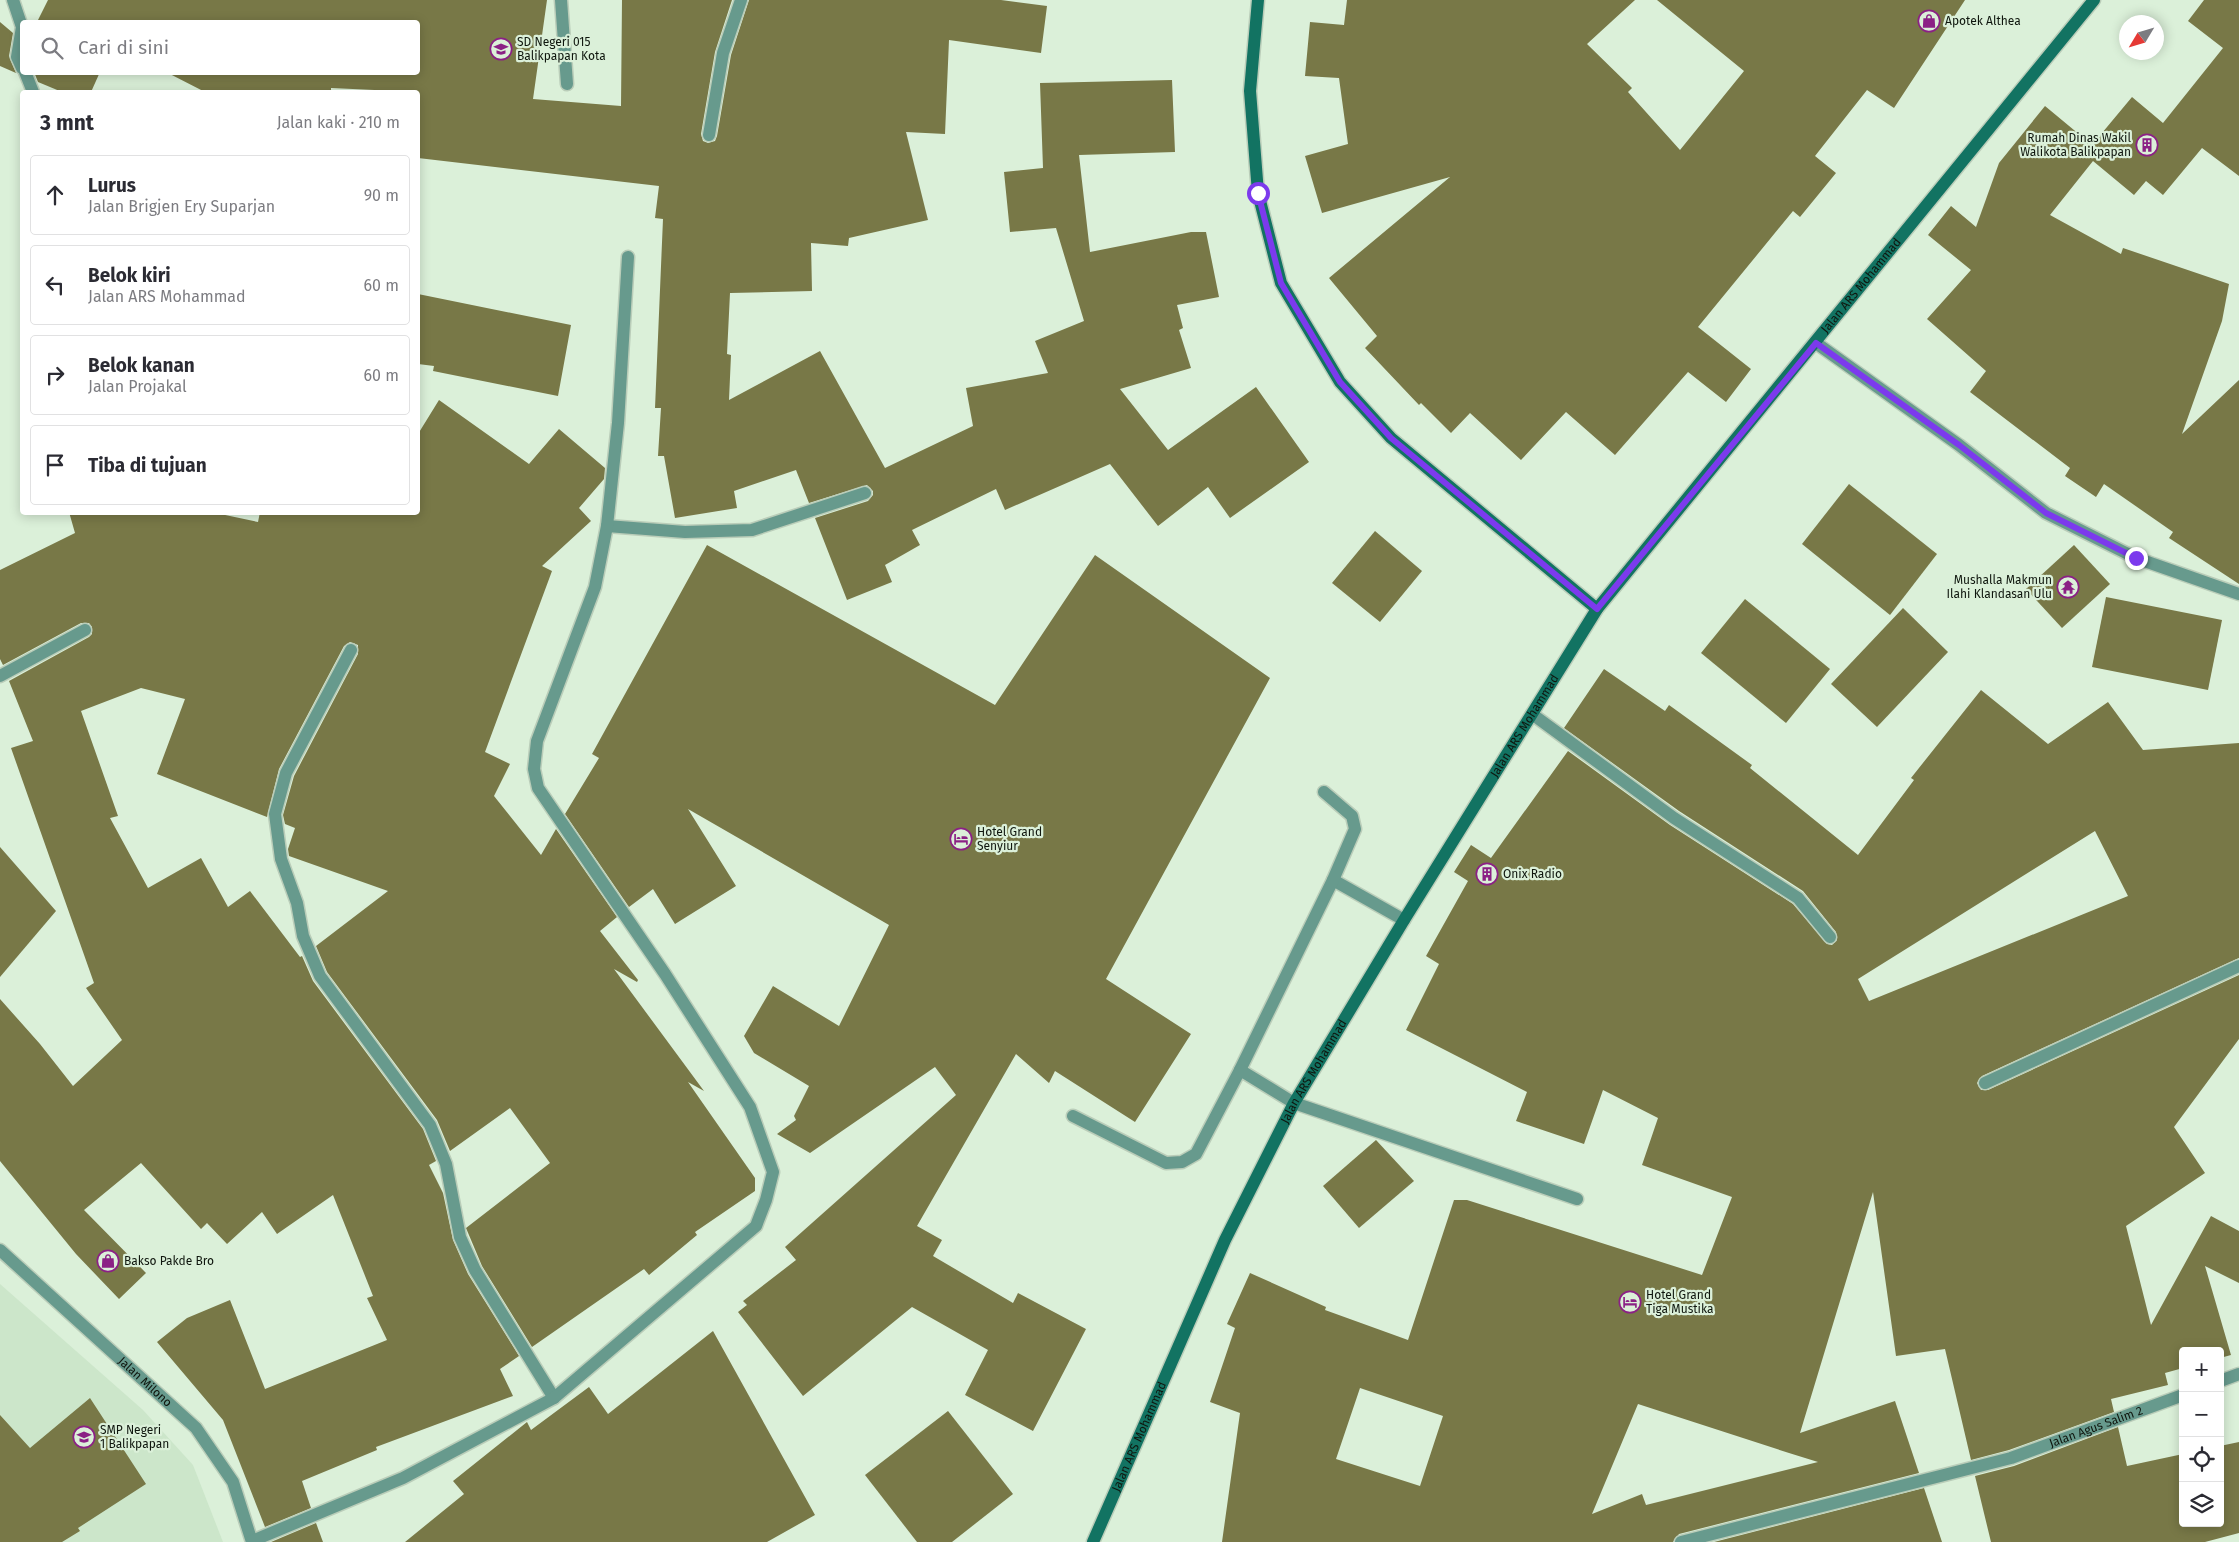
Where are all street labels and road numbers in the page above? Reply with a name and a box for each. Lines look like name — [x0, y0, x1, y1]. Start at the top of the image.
street label: Jalan ARS Mohammad — [1818, 235, 1904, 336]
street label: Jalan ARS Mohammad — [1487, 672, 1562, 780]
street label: Jalan ARS Mohammad — [1278, 1017, 1350, 1126]
street label: Jalan Milono — [115, 1354, 175, 1410]
street label: Jalan ARS Mohammad — [1109, 1380, 1169, 1494]
street label: Jalan Agus Salim 2 — [2047, 1403, 2145, 1450]

